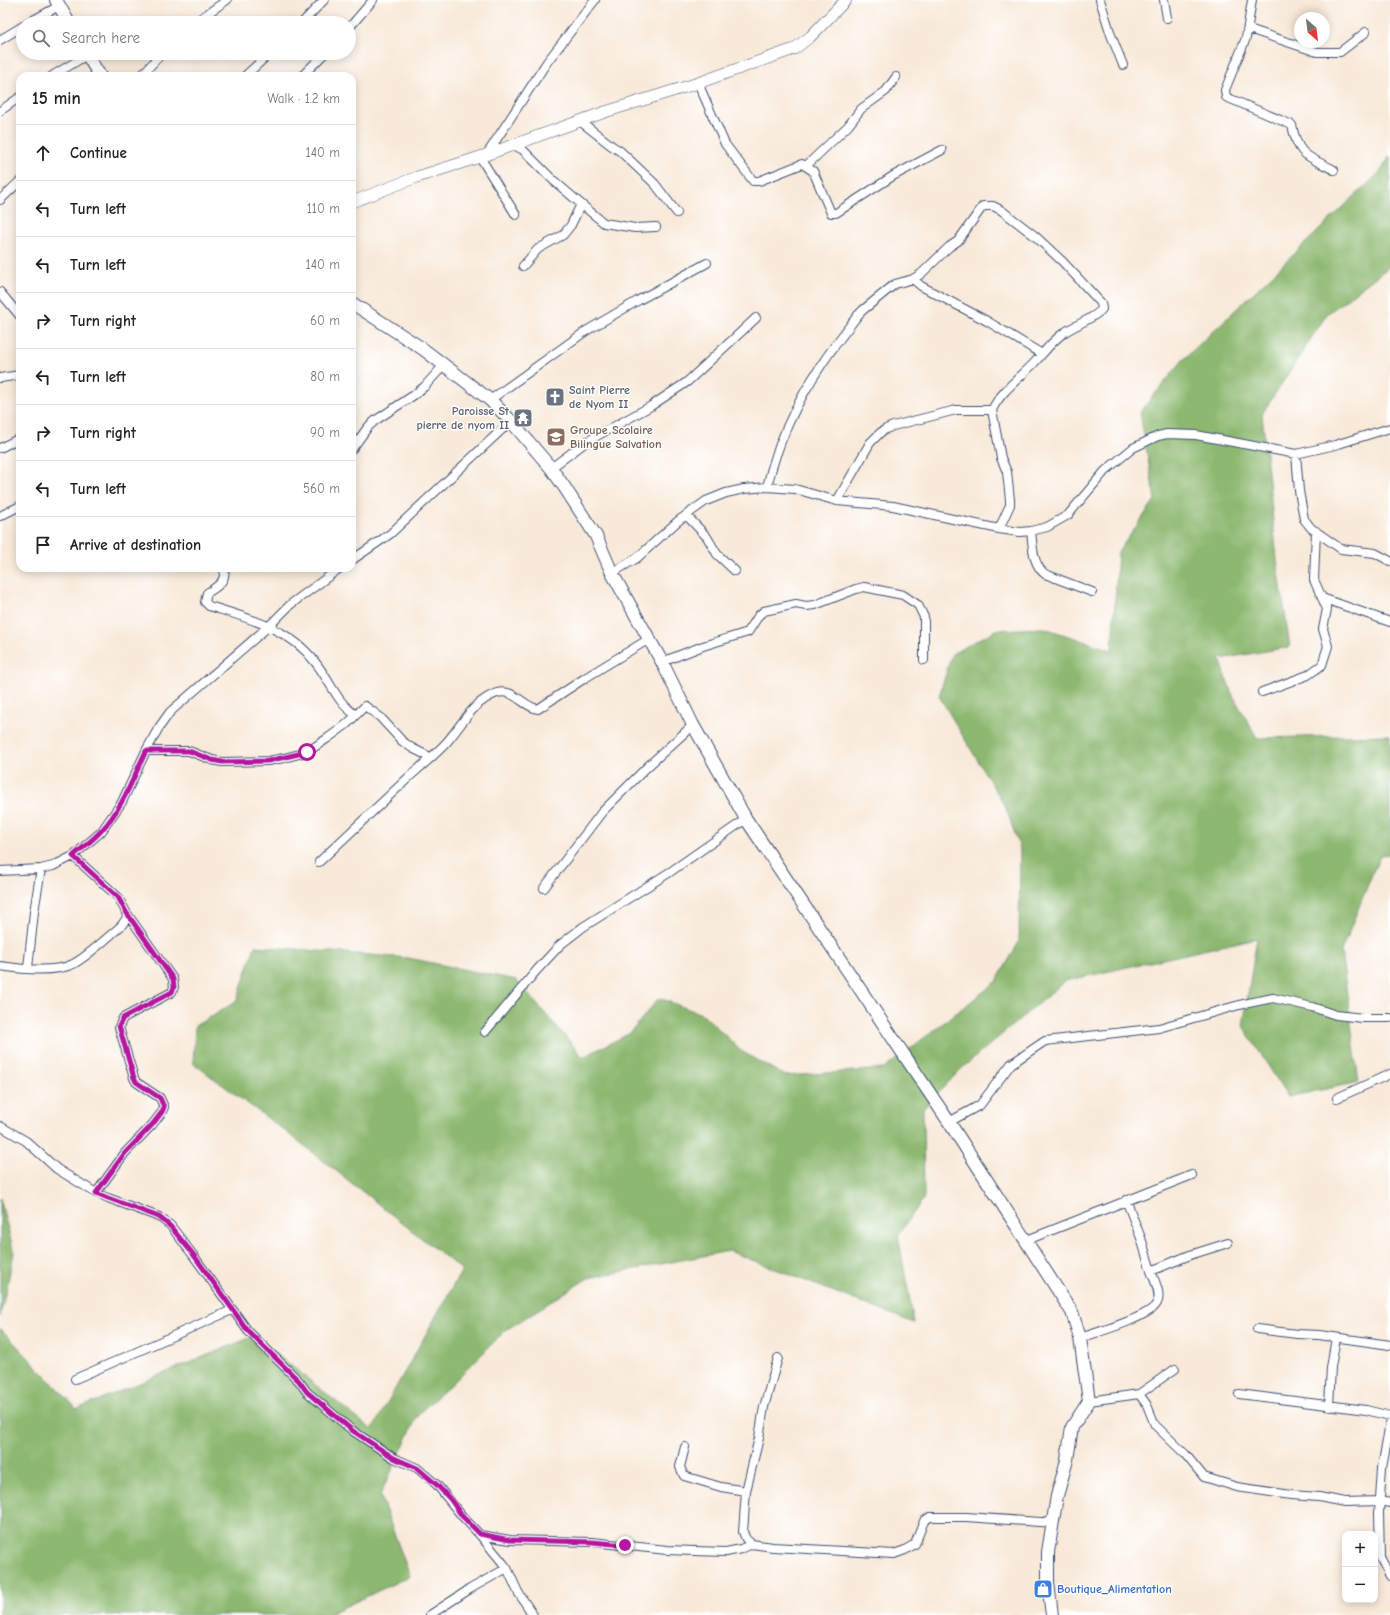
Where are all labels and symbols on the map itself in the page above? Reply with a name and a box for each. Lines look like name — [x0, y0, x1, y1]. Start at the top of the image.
north arrow — [1294, 12, 1330, 48]
place label: Saint Pierre de Nyom II — [569, 383, 630, 411]
church icon: Saint Pierre de Nyom II — [544, 386, 566, 408]
place label: Paroisse St pierre de nyom II — [416, 404, 510, 432]
temple icon: Paroisse St pierre de nyom II — [512, 407, 534, 429]
place label: Groupe Scolaire Bilingue Salvation — [570, 423, 662, 451]
school or university icon: Groupe Scolaire Bilingue Salvation — [545, 426, 567, 448]
route start — [298, 743, 316, 761]
route end — [616, 1536, 634, 1554]
shop icon: Boutique_Alimentation — [1032, 1578, 1054, 1600]
place label: Boutique_Alimentation — [1057, 1582, 1172, 1596]

